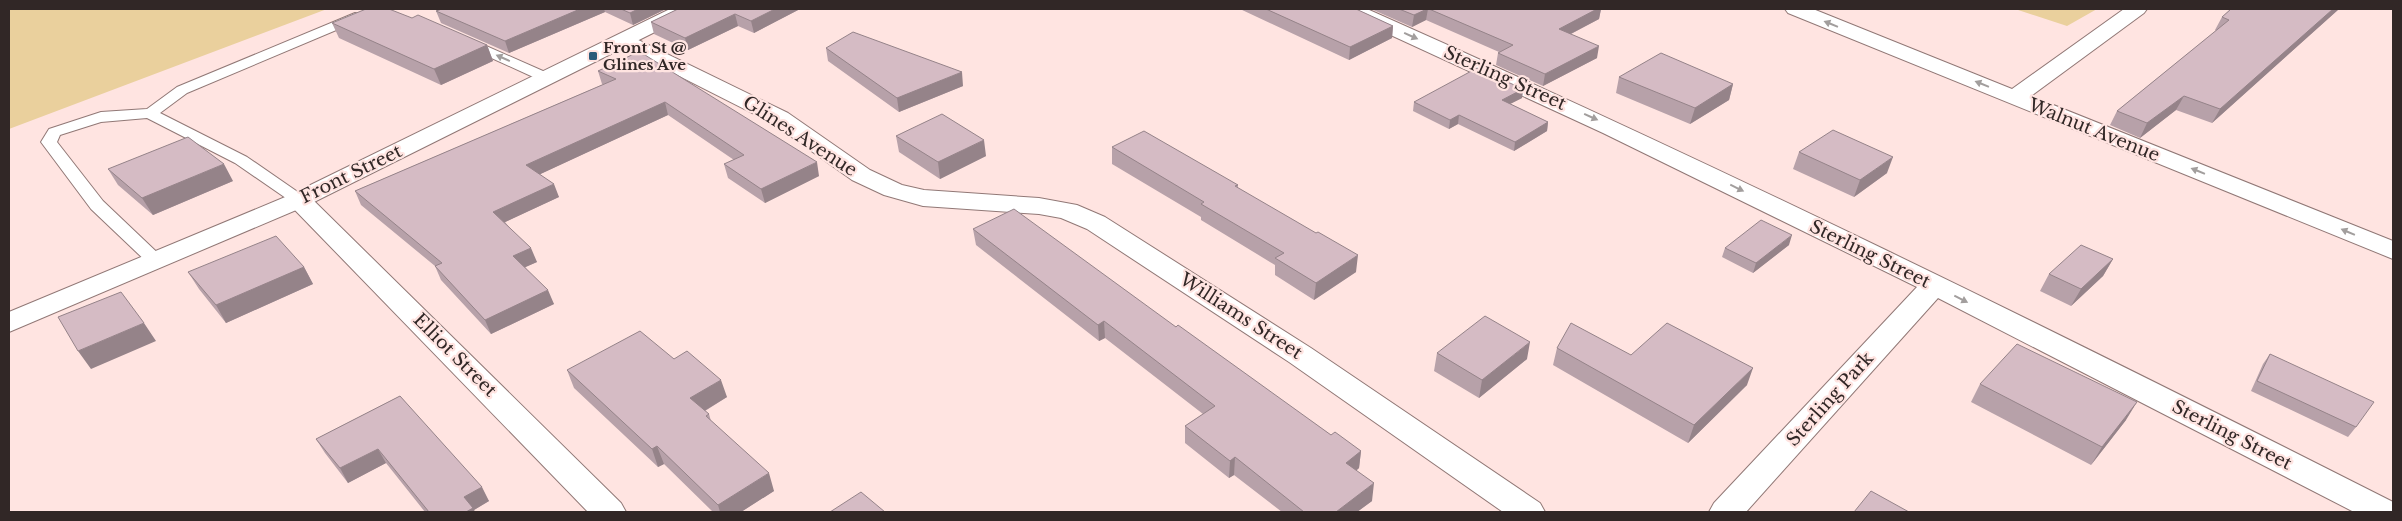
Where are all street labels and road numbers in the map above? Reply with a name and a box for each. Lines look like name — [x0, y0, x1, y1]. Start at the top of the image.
street label: Sterling Street — [1440, 41, 1570, 115]
street label: Glines Avenue — [739, 91, 861, 181]
street label: Walnut Avenue — [2024, 93, 2163, 166]
street label: Front Street — [296, 140, 406, 208]
street label: Sterling Street — [1806, 215, 1934, 293]
street label: Williams Street — [1175, 268, 1307, 364]
street label: Elliot Street — [409, 309, 501, 401]
street label: Sterling Park — [1782, 347, 1878, 451]
street label: Sterling Street — [2168, 395, 2296, 475]

